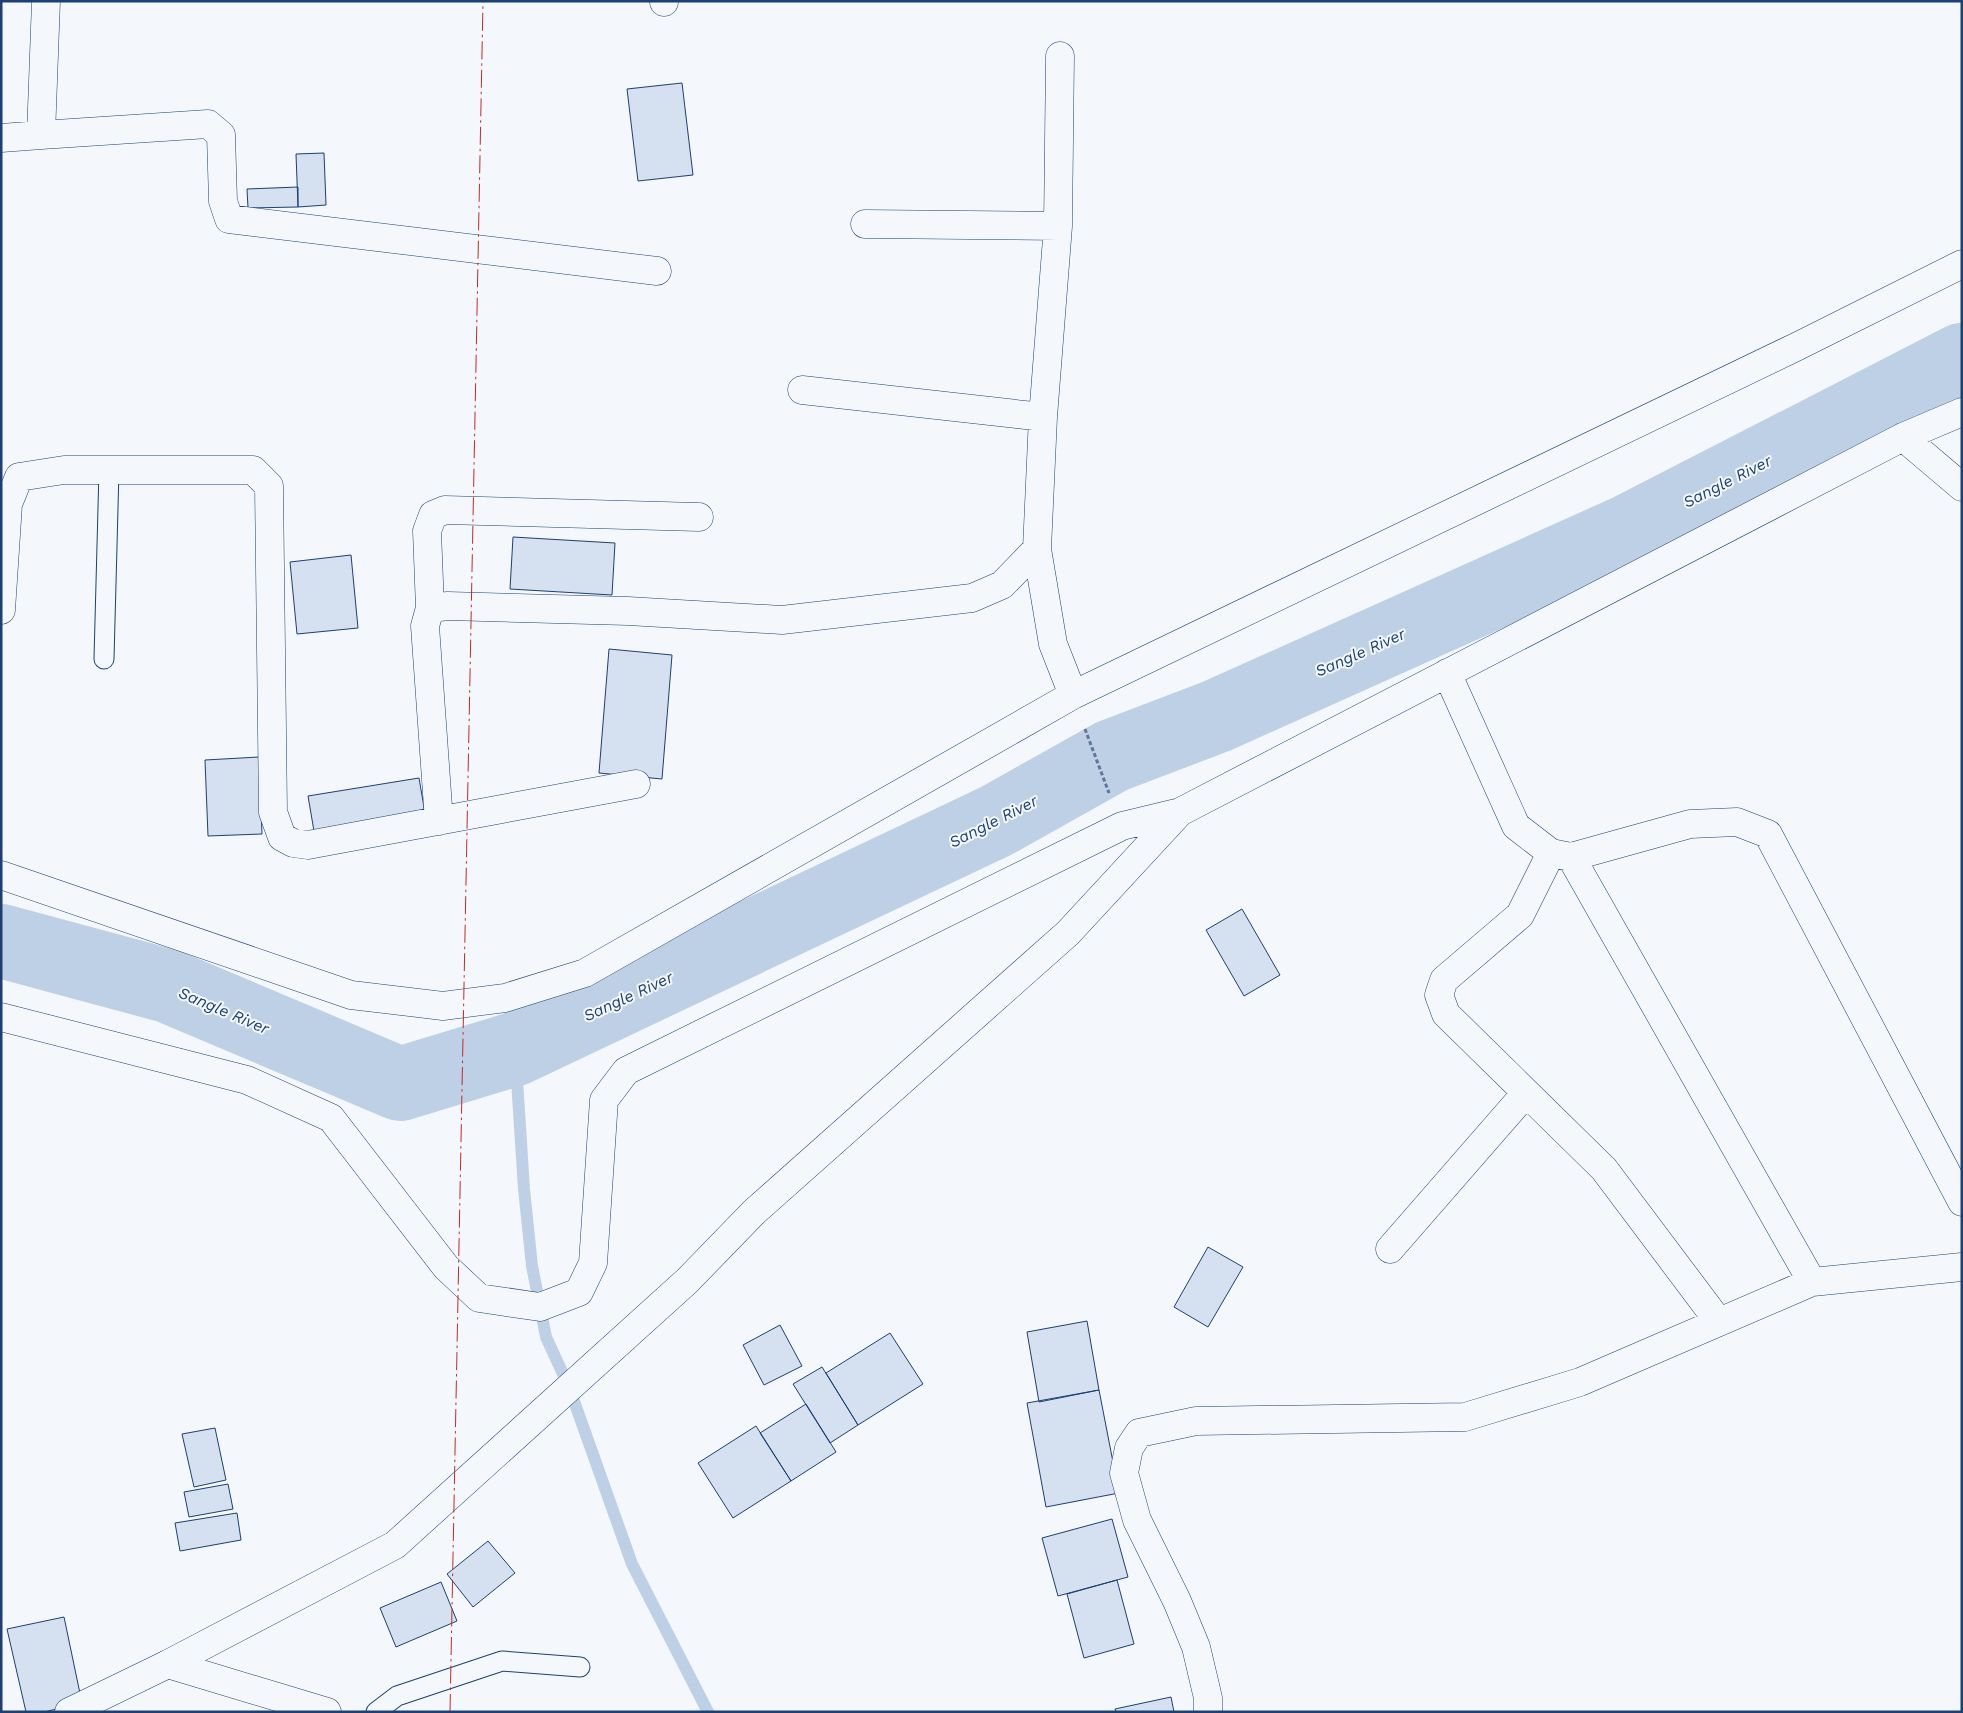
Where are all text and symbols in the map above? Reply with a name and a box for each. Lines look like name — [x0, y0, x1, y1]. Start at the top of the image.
water label: Sangle River — [1680, 451, 1775, 512]
water label: Sangle River — [1312, 624, 1409, 681]
water label: Sangle River — [946, 791, 1041, 852]
water label: Sangle River — [580, 967, 677, 1025]
water label: Sangle River — [176, 983, 273, 1038]

